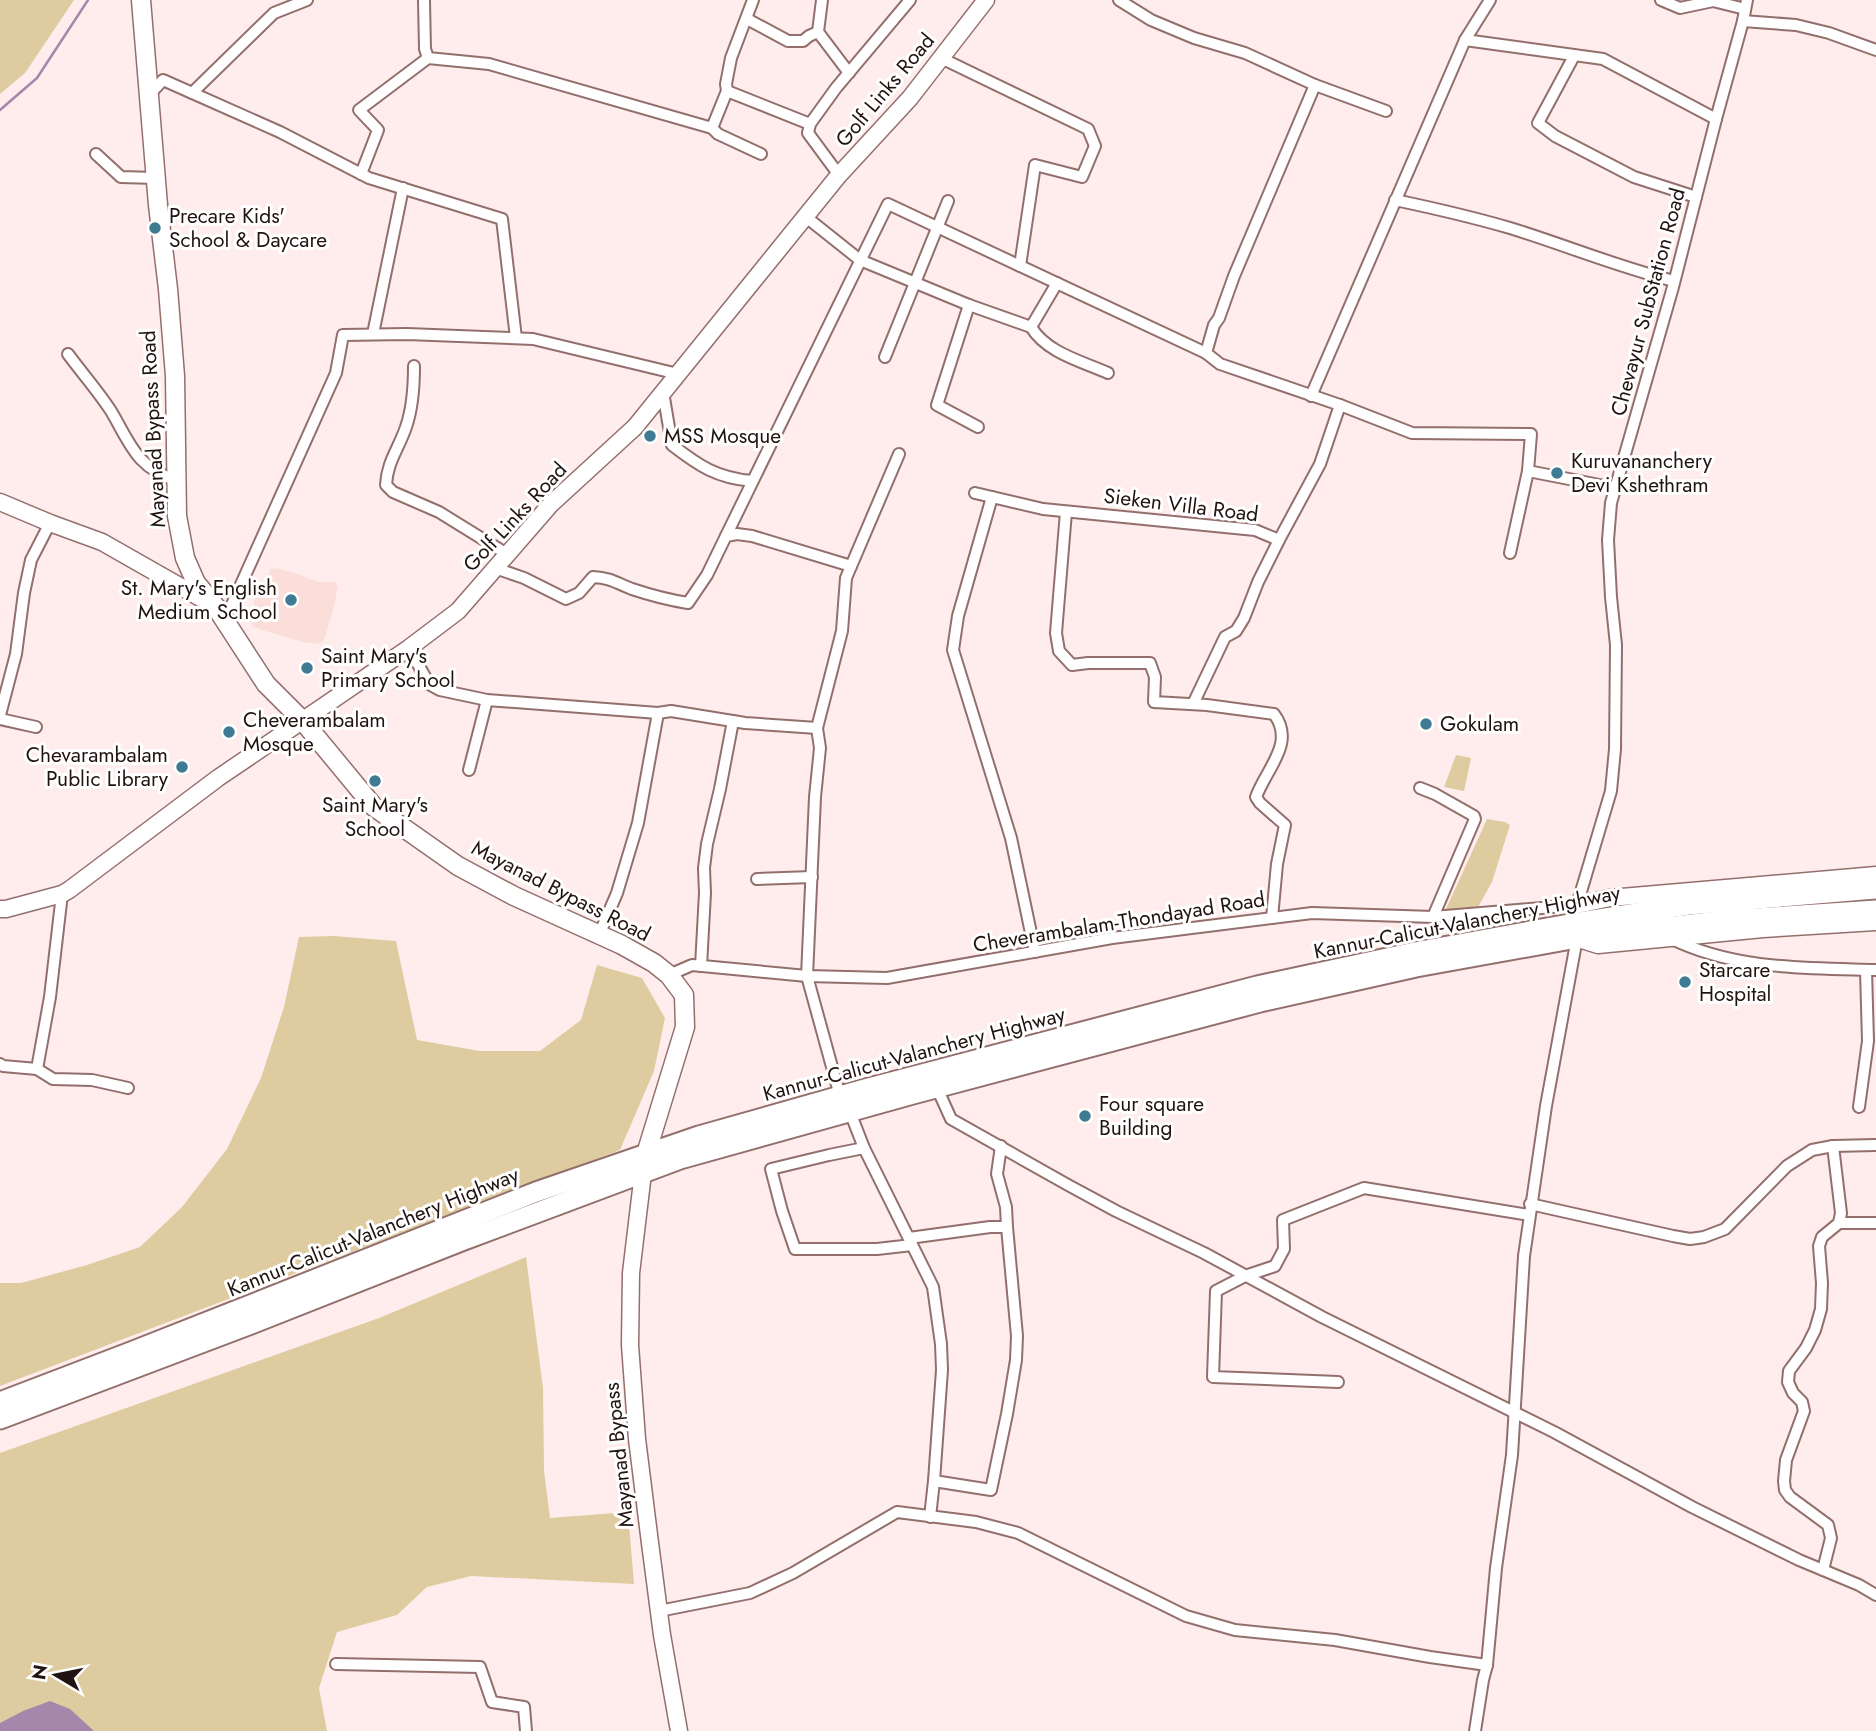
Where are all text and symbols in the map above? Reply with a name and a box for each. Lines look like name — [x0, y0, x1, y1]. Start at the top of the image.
street label: Golf Links Road — [828, 27, 942, 153]
street label: Chevayur SubStation Road — [1603, 185, 1693, 419]
place label: Precare Kids' School & Daycare — [169, 201, 327, 255]
marker: Precare Kids' School & Daycare — [147, 220, 163, 236]
street label: Mayanad Bypass Road — [133, 330, 173, 528]
place label: MSS Mosque — [664, 421, 781, 451]
marker: MSS Mosque — [642, 428, 658, 444]
place label: Kuruvananchery Devi Kshethram — [1571, 446, 1713, 500]
street label: Golf Links Road — [456, 456, 574, 578]
marker: Kuruvananchery Devi Kshethram — [1549, 465, 1565, 481]
street label: Sieken Villa Road — [1102, 481, 1260, 529]
place label: St. Mary's English Medium School — [121, 573, 277, 627]
marker: St. Mary's English Medium School — [283, 592, 299, 608]
place label: Saint Mary's Primary School — [321, 641, 455, 695]
marker: Saint Mary's Primary School — [299, 660, 315, 676]
place label: Cheverambalam Mosque — [243, 705, 386, 759]
place label: Gokulam — [1440, 709, 1519, 739]
marker: Gokulam — [1418, 716, 1434, 732]
marker: Cheverambalam Mosque — [221, 724, 237, 740]
place label: Chevarambalam Public Library — [26, 740, 169, 794]
marker: Chevarambalam Public Library — [174, 759, 190, 775]
marker: Saint Mary's School — [367, 773, 383, 789]
place label: Saint Mary's School — [322, 790, 428, 844]
street label: Mayanad Bypass Road — [466, 833, 656, 949]
street label: Kannur-Calicut-Valanchery Highway — [1311, 877, 1624, 966]
street label: Cheverambalam-Thondayad Road — [971, 884, 1267, 960]
place label: Starcare Hospital — [1699, 955, 1771, 1009]
marker: Starcare Hospital — [1677, 974, 1693, 990]
street label: Kannur-Calicut-Valanchery Highway — [759, 999, 1069, 1109]
place label: Four square Building — [1099, 1089, 1204, 1143]
marker: Four square Building — [1077, 1108, 1093, 1124]
street label: Kannur-Calicut-Valanchery Highway — [223, 1159, 524, 1304]
street label: Mayanad Bypass — [596, 1381, 642, 1529]
north arrow — [21, 1640, 91, 1710]
text: N — [25, 1662, 54, 1682]

